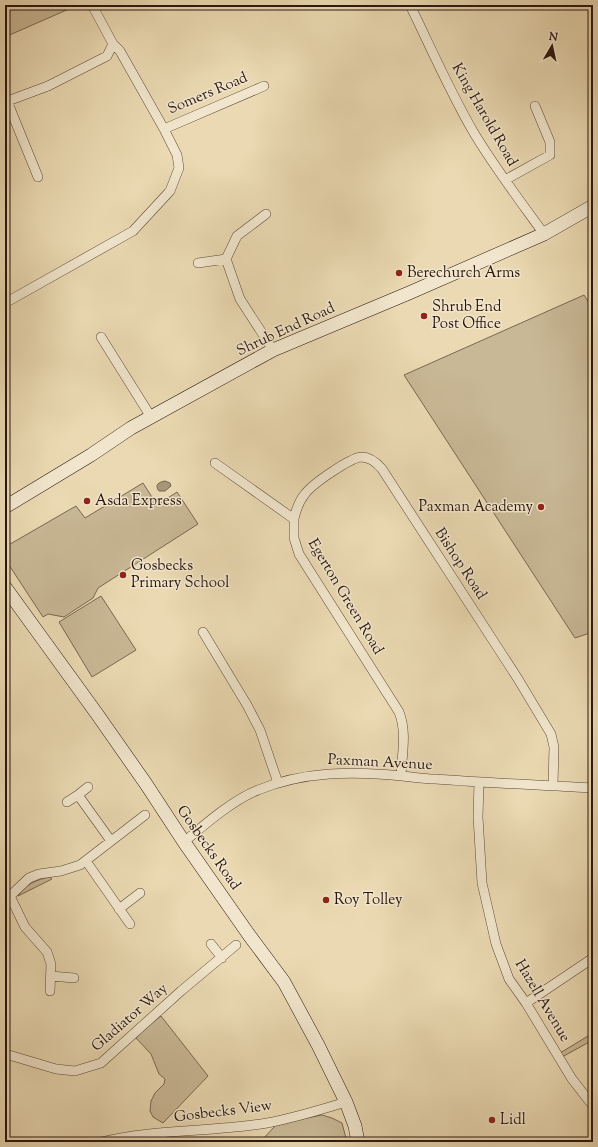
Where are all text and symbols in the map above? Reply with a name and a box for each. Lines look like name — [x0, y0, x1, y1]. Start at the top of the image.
north arrow — [532, 26, 572, 66]
text: N — [547, 28, 559, 46]
street label: King Harold Road — [446, 59, 522, 171]
street label: Somers Road — [165, 68, 252, 120]
place label: Berechurch Arms — [407, 263, 520, 284]
marker: Berechurch Arms — [394, 268, 404, 278]
place label: Shrub End Post Office — [432, 297, 502, 335]
street label: Shrub End Road — [233, 298, 339, 362]
marker: Shrub End Post Office — [419, 311, 429, 321]
place label: Asda Express — [95, 491, 182, 512]
marker: Asda Express — [82, 496, 92, 506]
place label: Paxman Academy — [419, 497, 534, 518]
marker: Paxman Academy — [536, 502, 546, 512]
street label: Bishop Road — [429, 524, 491, 604]
street label: Egerton Green Road — [302, 535, 388, 659]
place label: Gosbecks Primary School — [131, 556, 229, 594]
marker: Gosbecks Primary School — [118, 570, 128, 580]
street label: Paxman Avenue — [327, 750, 433, 776]
street label: Gosbecks Road — [171, 801, 245, 895]
place label: Roy Tolley — [334, 890, 403, 911]
marker: Roy Tolley — [321, 895, 331, 905]
street label: Hazell Avenue — [509, 956, 575, 1046]
street label: Gladiator Way — [87, 979, 173, 1057]
street label: Gosbecks View — [173, 1096, 273, 1128]
place label: Lidl — [500, 1110, 526, 1131]
marker: Lidl — [487, 1115, 497, 1125]

